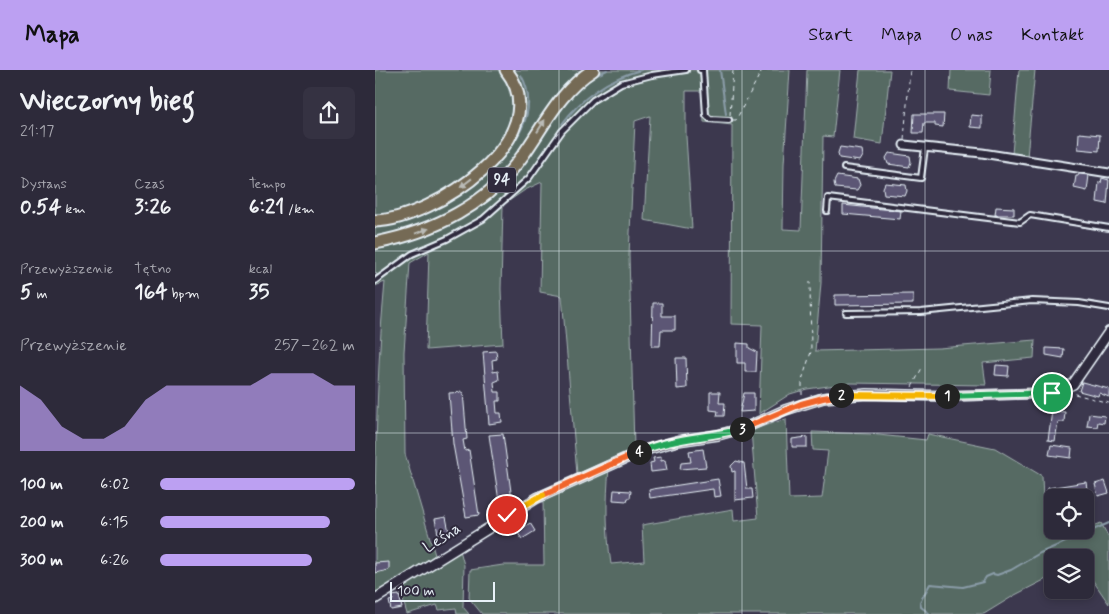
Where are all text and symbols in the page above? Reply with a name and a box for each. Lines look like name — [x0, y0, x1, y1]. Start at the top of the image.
text: Mapa — [25, 20, 80, 51]
text: Start — [808, 23, 853, 47]
text: Mapa — [881, 23, 922, 47]
text: O nas — [950, 23, 993, 47]
text: Kontakt — [1021, 23, 1084, 47]
text: Wieczorny bieg — [20, 83, 195, 120]
button: share — [303, 87, 355, 139]
one-way arrow — [537, 119, 546, 133]
text: 21:17 — [20, 121, 54, 142]
road number: 94 — [488, 168, 516, 192]
text: Dystans — [20, 175, 67, 193]
text: Czas — [134, 175, 165, 193]
text: Tempo — [249, 175, 286, 193]
one-way arrow — [459, 177, 472, 188]
text: 0.54 — [20, 193, 61, 221]
text: 3:26 — [134, 193, 171, 221]
text: 6:21 — [249, 193, 284, 221]
text: km — [61, 200, 86, 218]
text: /km — [284, 200, 315, 218]
one-way arrow — [415, 227, 430, 235]
text: Przewyższenie — [20, 260, 113, 278]
text: Tętno — [134, 260, 171, 278]
text: kcal — [249, 260, 272, 278]
text: 5 — [20, 278, 33, 306]
text: 164 — [134, 278, 168, 306]
text: 35 — [249, 278, 269, 306]
text: m — [33, 285, 48, 303]
text: bpm — [168, 285, 200, 303]
text: Przewyższenie — [20, 335, 127, 356]
text: 257–262 m — [274, 335, 355, 356]
pin — [1031, 372, 1073, 414]
icon: arrive — [1038, 379, 1066, 407]
pin: 2 — [829, 382, 853, 408]
pin: 1 — [935, 384, 959, 408]
text: 2 — [838, 386, 845, 404]
text: 1 — [944, 387, 951, 405]
pin: 3 — [729, 416, 755, 442]
text: 3 — [739, 420, 746, 438]
pin: 4 — [627, 440, 651, 464]
text: 4 — [635, 443, 644, 461]
text: 100 m — [20, 474, 63, 495]
text: 6:02 — [100, 474, 130, 495]
map controls — [1044, 489, 1094, 599]
button: locate — [1044, 489, 1094, 539]
pin — [486, 494, 528, 536]
icon: check — [493, 501, 521, 529]
text: 200 m — [20, 512, 64, 533]
text: 6:15 — [100, 512, 128, 533]
street label: Leśna — [419, 518, 465, 558]
button: layers — [1044, 549, 1094, 599]
text: 300 m — [20, 550, 63, 571]
text: 6:26 — [100, 550, 129, 571]
scale bar — [390, 579, 495, 602]
text: 100 m — [397, 582, 435, 600]

